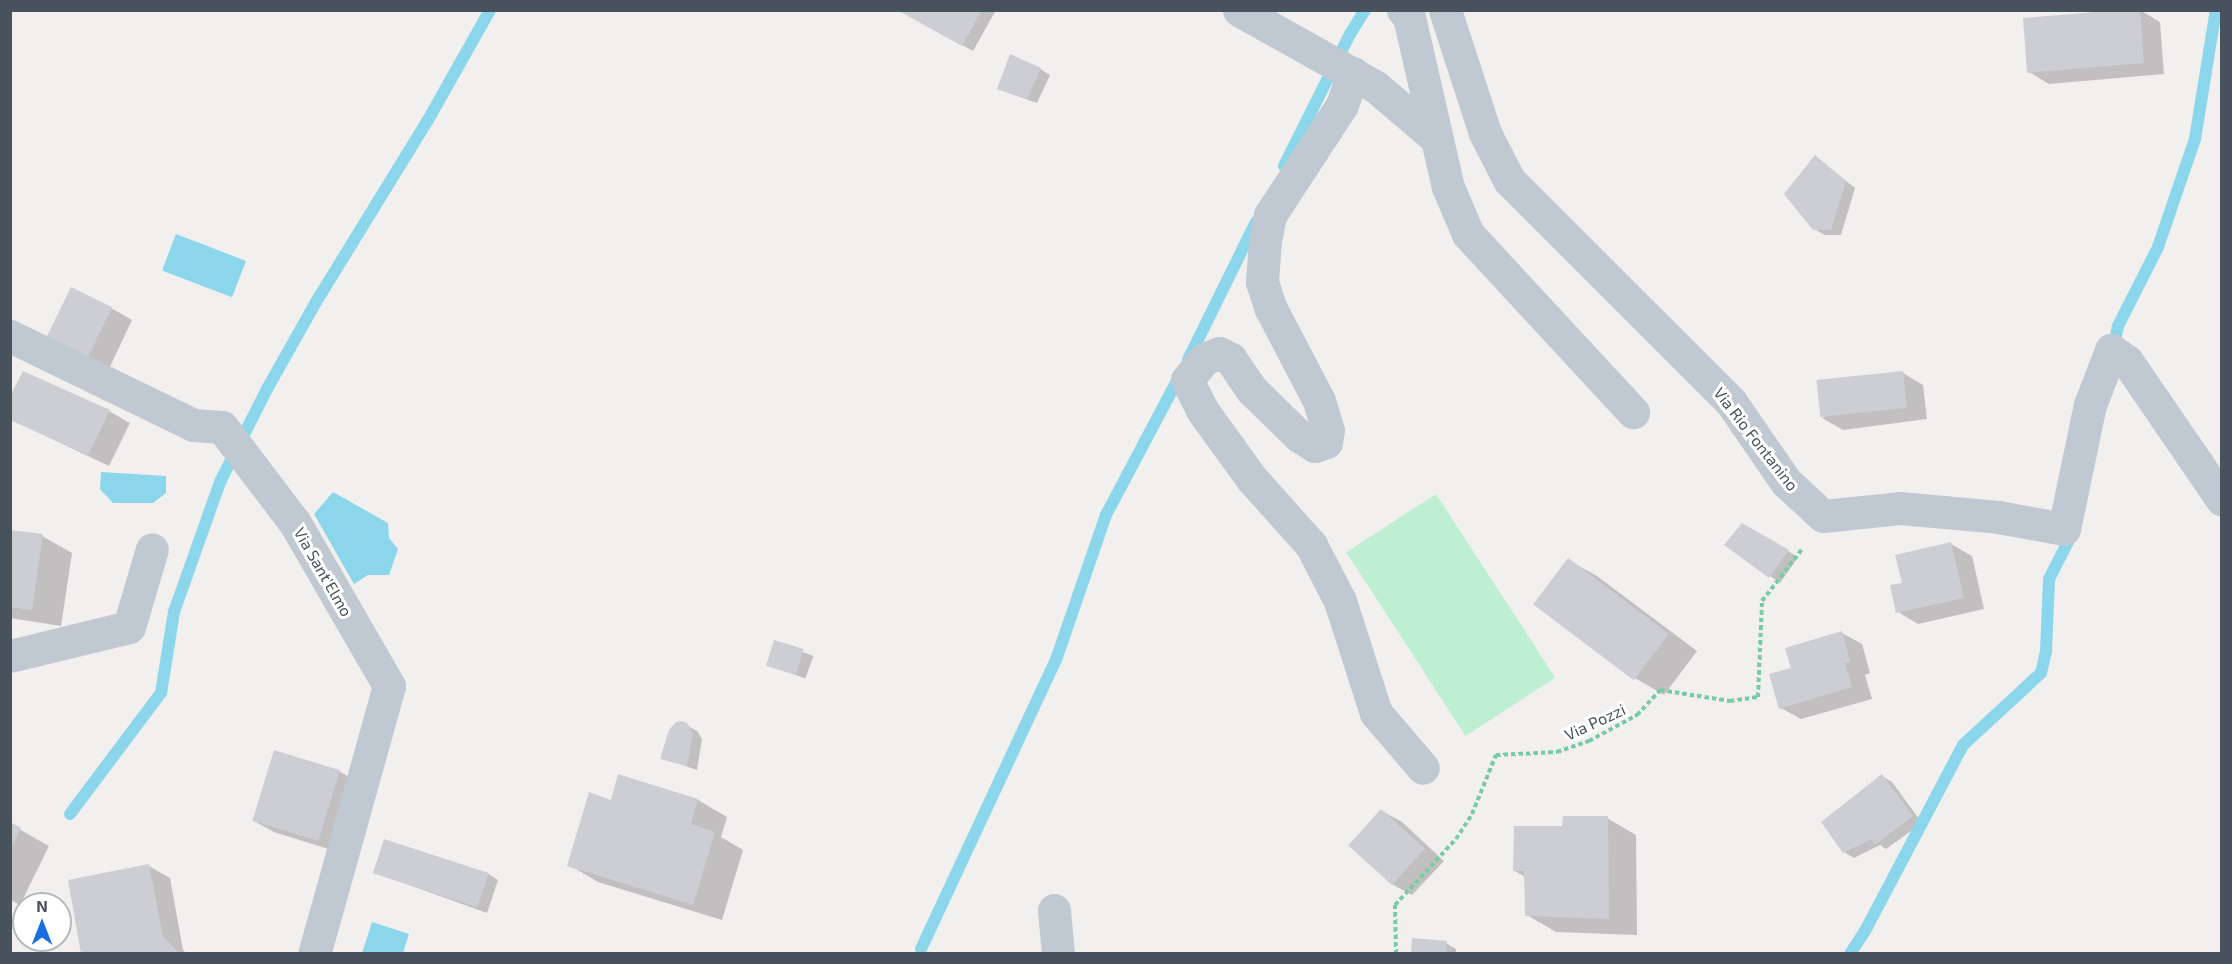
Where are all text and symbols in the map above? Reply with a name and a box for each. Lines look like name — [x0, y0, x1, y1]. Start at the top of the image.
street label: Via Rio Fontanino — [1710, 384, 1802, 494]
street label: Via Sant'Elmo — [290, 524, 356, 620]
street label: Via Pozzi — [1562, 700, 1628, 744]
north arrow — [12, 892, 72, 952]
text: N — [36, 896, 48, 915]

